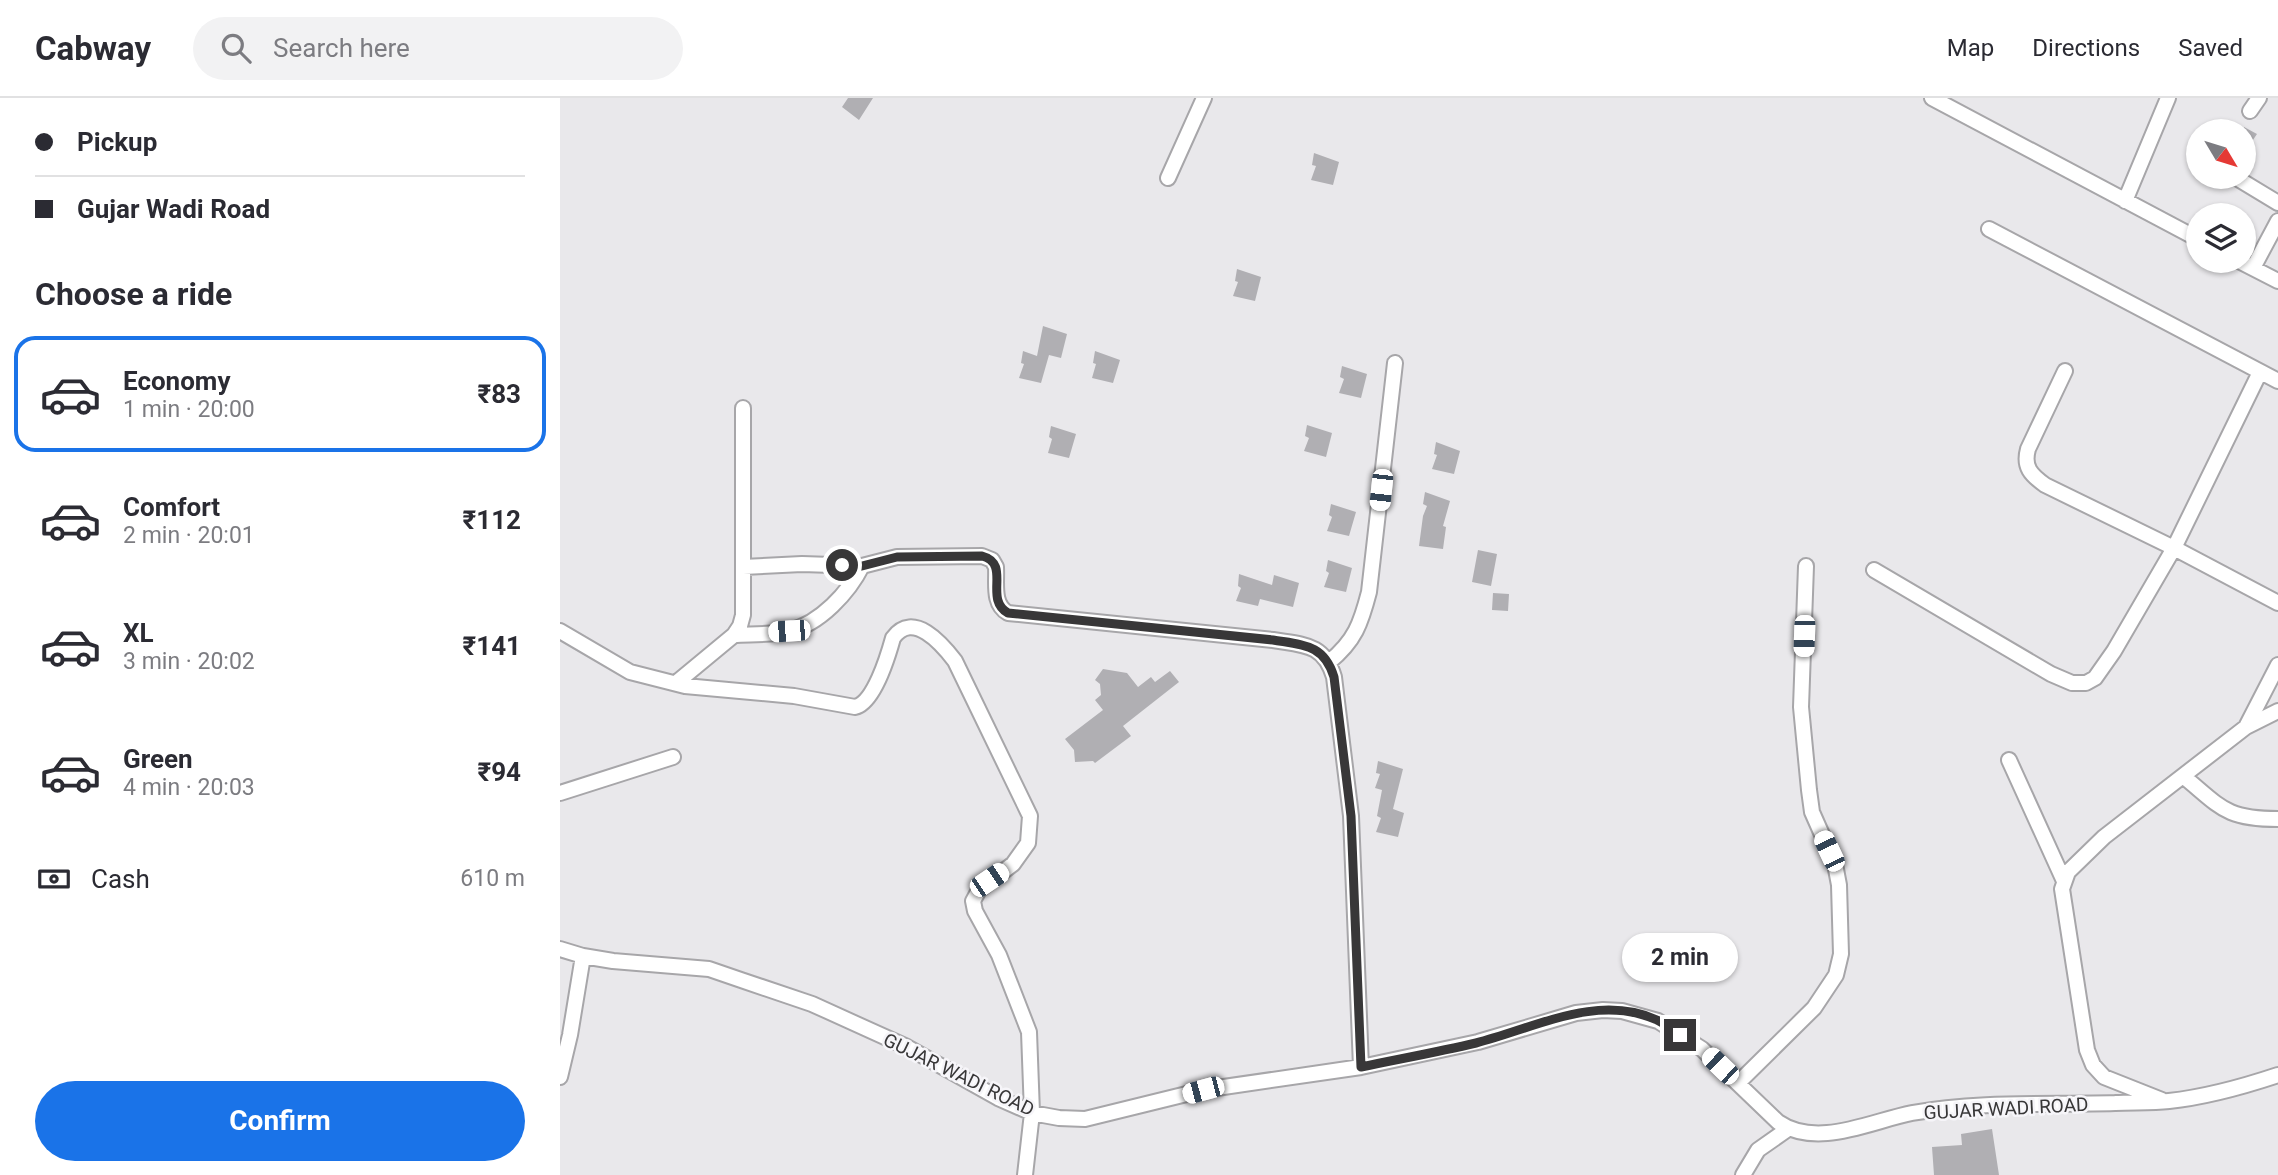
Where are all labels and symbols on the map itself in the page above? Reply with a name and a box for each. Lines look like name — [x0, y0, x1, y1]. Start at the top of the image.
north arrow — [2186, 119, 2256, 189]
car — [1369, 468, 1394, 512]
route start — [826, 549, 858, 581]
car — [1793, 615, 1816, 657]
car — [768, 619, 811, 643]
car — [1811, 828, 1848, 874]
car — [966, 860, 1013, 900]
callout: 2 min — [1622, 934, 1738, 982]
route end — [1664, 1019, 1696, 1051]
street label: GUJAR WADI ROAD — [880, 1028, 1038, 1121]
car — [1698, 1044, 1743, 1088]
car — [1180, 1074, 1227, 1106]
street label: GUJAR WADI ROAD — [1923, 1093, 2089, 1124]

